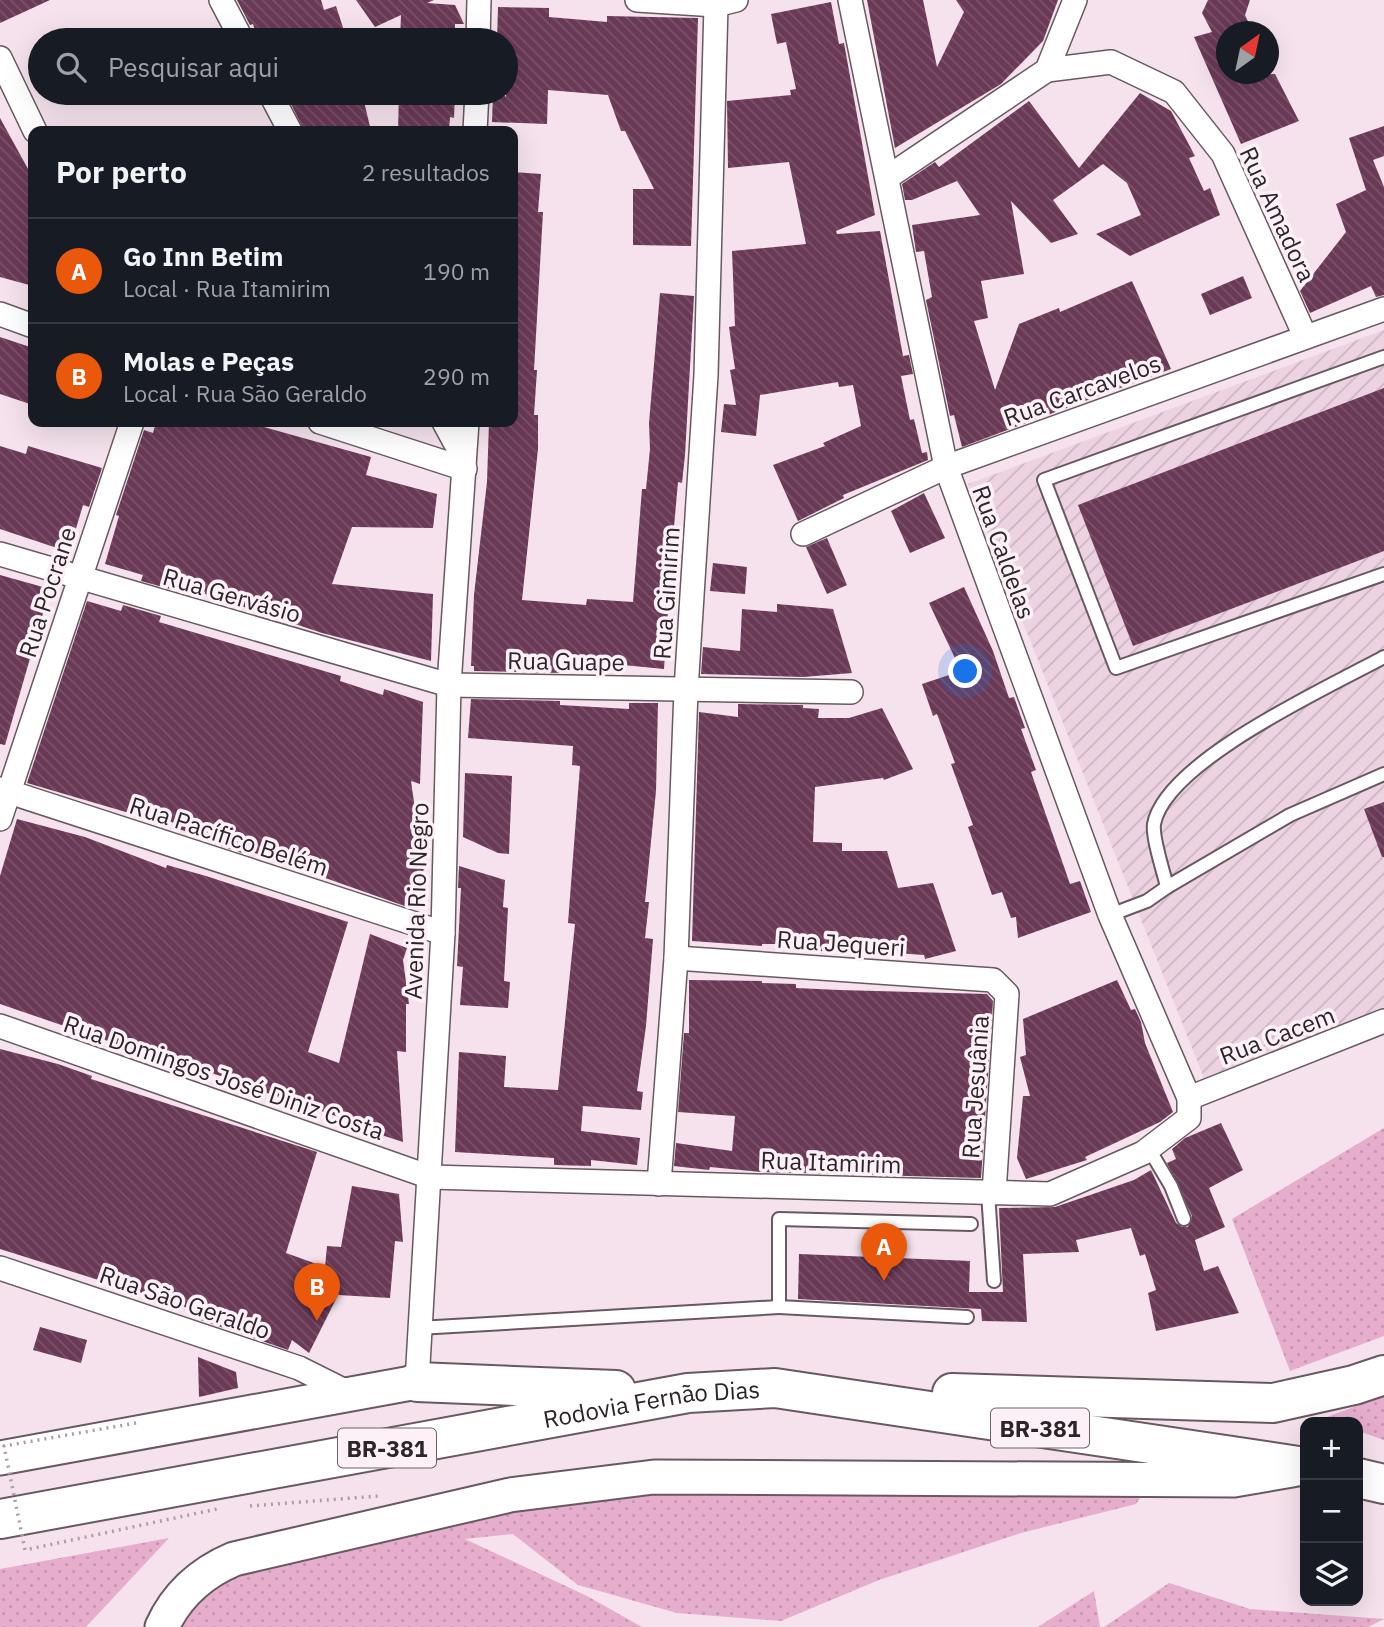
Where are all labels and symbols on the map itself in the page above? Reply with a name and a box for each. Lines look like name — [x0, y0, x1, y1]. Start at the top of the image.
north arrow — [1216, 21, 1279, 84]
street label: Rua Amadora — [1233, 141, 1323, 287]
street label: Rua Carcavelos — [999, 347, 1165, 433]
street label: Rua Caldelas — [965, 481, 1043, 623]
street label: Rua Pocrane — [11, 523, 83, 661]
street label: Rua Gimirim — [645, 526, 687, 660]
street label: Rua Gervásio — [159, 560, 305, 630]
street label: Rua Guape — [507, 644, 625, 678]
your location — [948, 654, 982, 688]
street label: Rua Pacífico Belém — [126, 789, 332, 883]
street label: Avenida Rio Negro — [397, 802, 435, 1000]
street label: Rua Jequeri — [776, 923, 906, 963]
street label: Rua Cacem — [1215, 998, 1339, 1072]
street label: Rua Domingos José Diniz Costa — [60, 1007, 389, 1147]
street label: Rua Jesuânia — [954, 1014, 996, 1160]
street label: Rua Itamirim — [760, 1144, 902, 1180]
pin: A — [861, 1223, 907, 1281]
street label: Rua São Geraldo — [95, 1258, 275, 1346]
pin: B — [294, 1263, 340, 1321]
street label: Rodovia Fernão Dias — [541, 1373, 761, 1435]
road number: BR-381 — [991, 1408, 1089, 1448]
road number: BR-381 — [338, 1428, 436, 1468]

